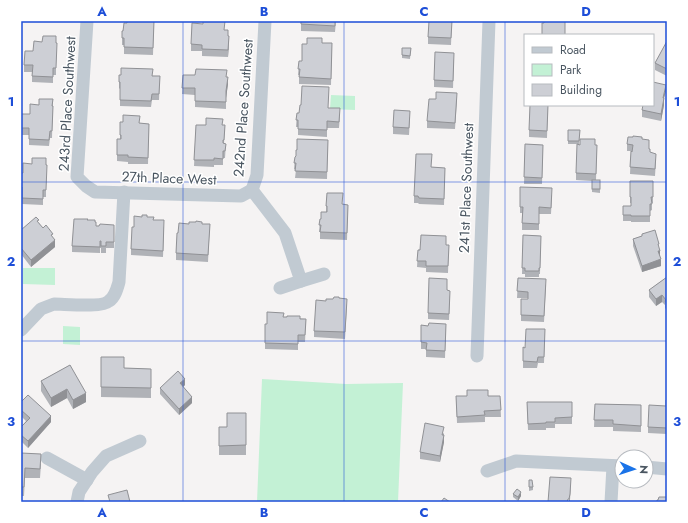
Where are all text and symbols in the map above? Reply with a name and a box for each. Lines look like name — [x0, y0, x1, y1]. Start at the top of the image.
text: A — [96, 2, 107, 21]
text: B — [260, 2, 269, 21]
text: C — [419, 2, 429, 21]
text: D — [581, 2, 591, 21]
legend — [524, 34, 654, 106]
street label: 243rd Place Southwest — [53, 35, 81, 172]
street label: 242nd Place Southwest — [228, 38, 258, 178]
text: Road — [560, 41, 586, 59]
text: Park — [560, 61, 582, 79]
text: Building — [560, 81, 602, 99]
text: 1 — [8, 92, 14, 111]
text: 1 — [674, 92, 680, 111]
street label: 241st Place Southwest — [454, 122, 478, 253]
street label: 27th Place West — [121, 166, 217, 190]
text: 2 — [7, 252, 15, 271]
text: 2 — [673, 252, 681, 271]
text: 3 — [7, 412, 15, 431]
text: 3 — [673, 412, 681, 431]
north arrow — [614, 449, 654, 489]
text: N — [636, 465, 652, 474]
text: A — [96, 503, 107, 522]
text: B — [260, 503, 269, 522]
text: C — [419, 503, 429, 522]
text: D — [581, 503, 591, 522]

